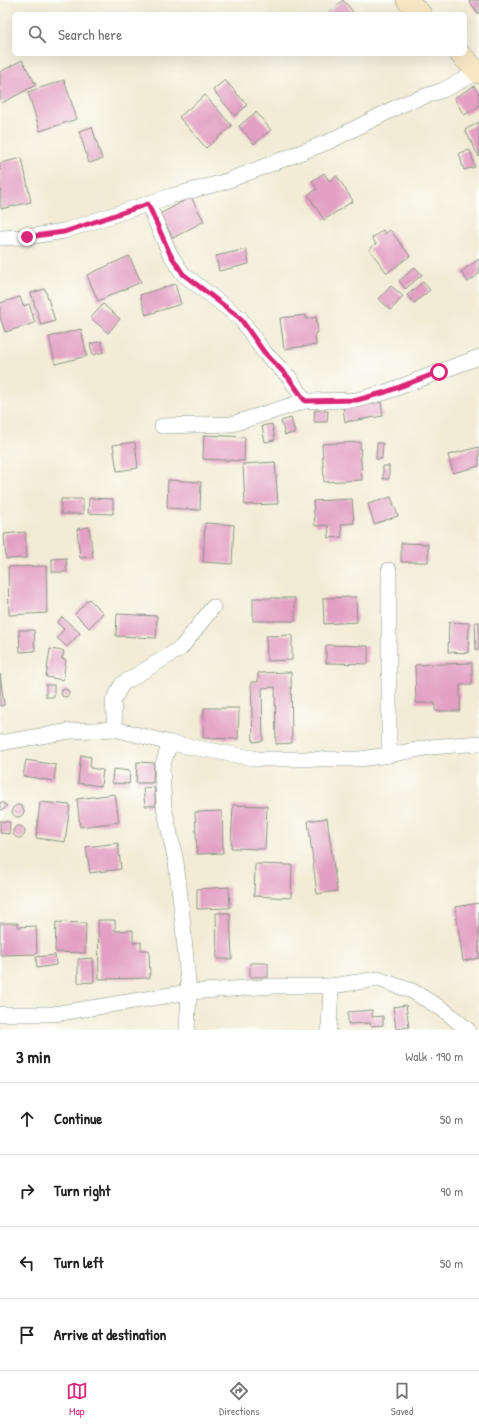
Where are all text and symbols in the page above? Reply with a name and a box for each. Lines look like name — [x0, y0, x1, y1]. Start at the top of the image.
search box — [12, 12, 467, 56]
icon: search — [26, 23, 48, 45]
text: Search here — [58, 24, 122, 45]
route end — [18, 228, 36, 246]
route start — [430, 363, 448, 381]
text: 3 min — [16, 1045, 51, 1068]
text: Walk · 190 m — [405, 1047, 463, 1065]
icon: ahead — [16, 1108, 38, 1130]
text: Continue — [54, 1108, 102, 1129]
text: 50 m — [440, 1110, 463, 1128]
icon: right — [16, 1180, 38, 1202]
text: Turn right — [54, 1180, 110, 1201]
text: 90 m — [441, 1182, 463, 1200]
icon: left — [16, 1252, 38, 1274]
text: Turn left — [54, 1252, 104, 1273]
text: 50 m — [440, 1254, 463, 1272]
icon: arrive — [16, 1324, 38, 1346]
text: Arrive at destination — [54, 1324, 166, 1345]
tab: Map — [66, 1380, 88, 1418]
tab: Directions — [219, 1380, 260, 1418]
tab: Saved — [391, 1380, 413, 1418]

